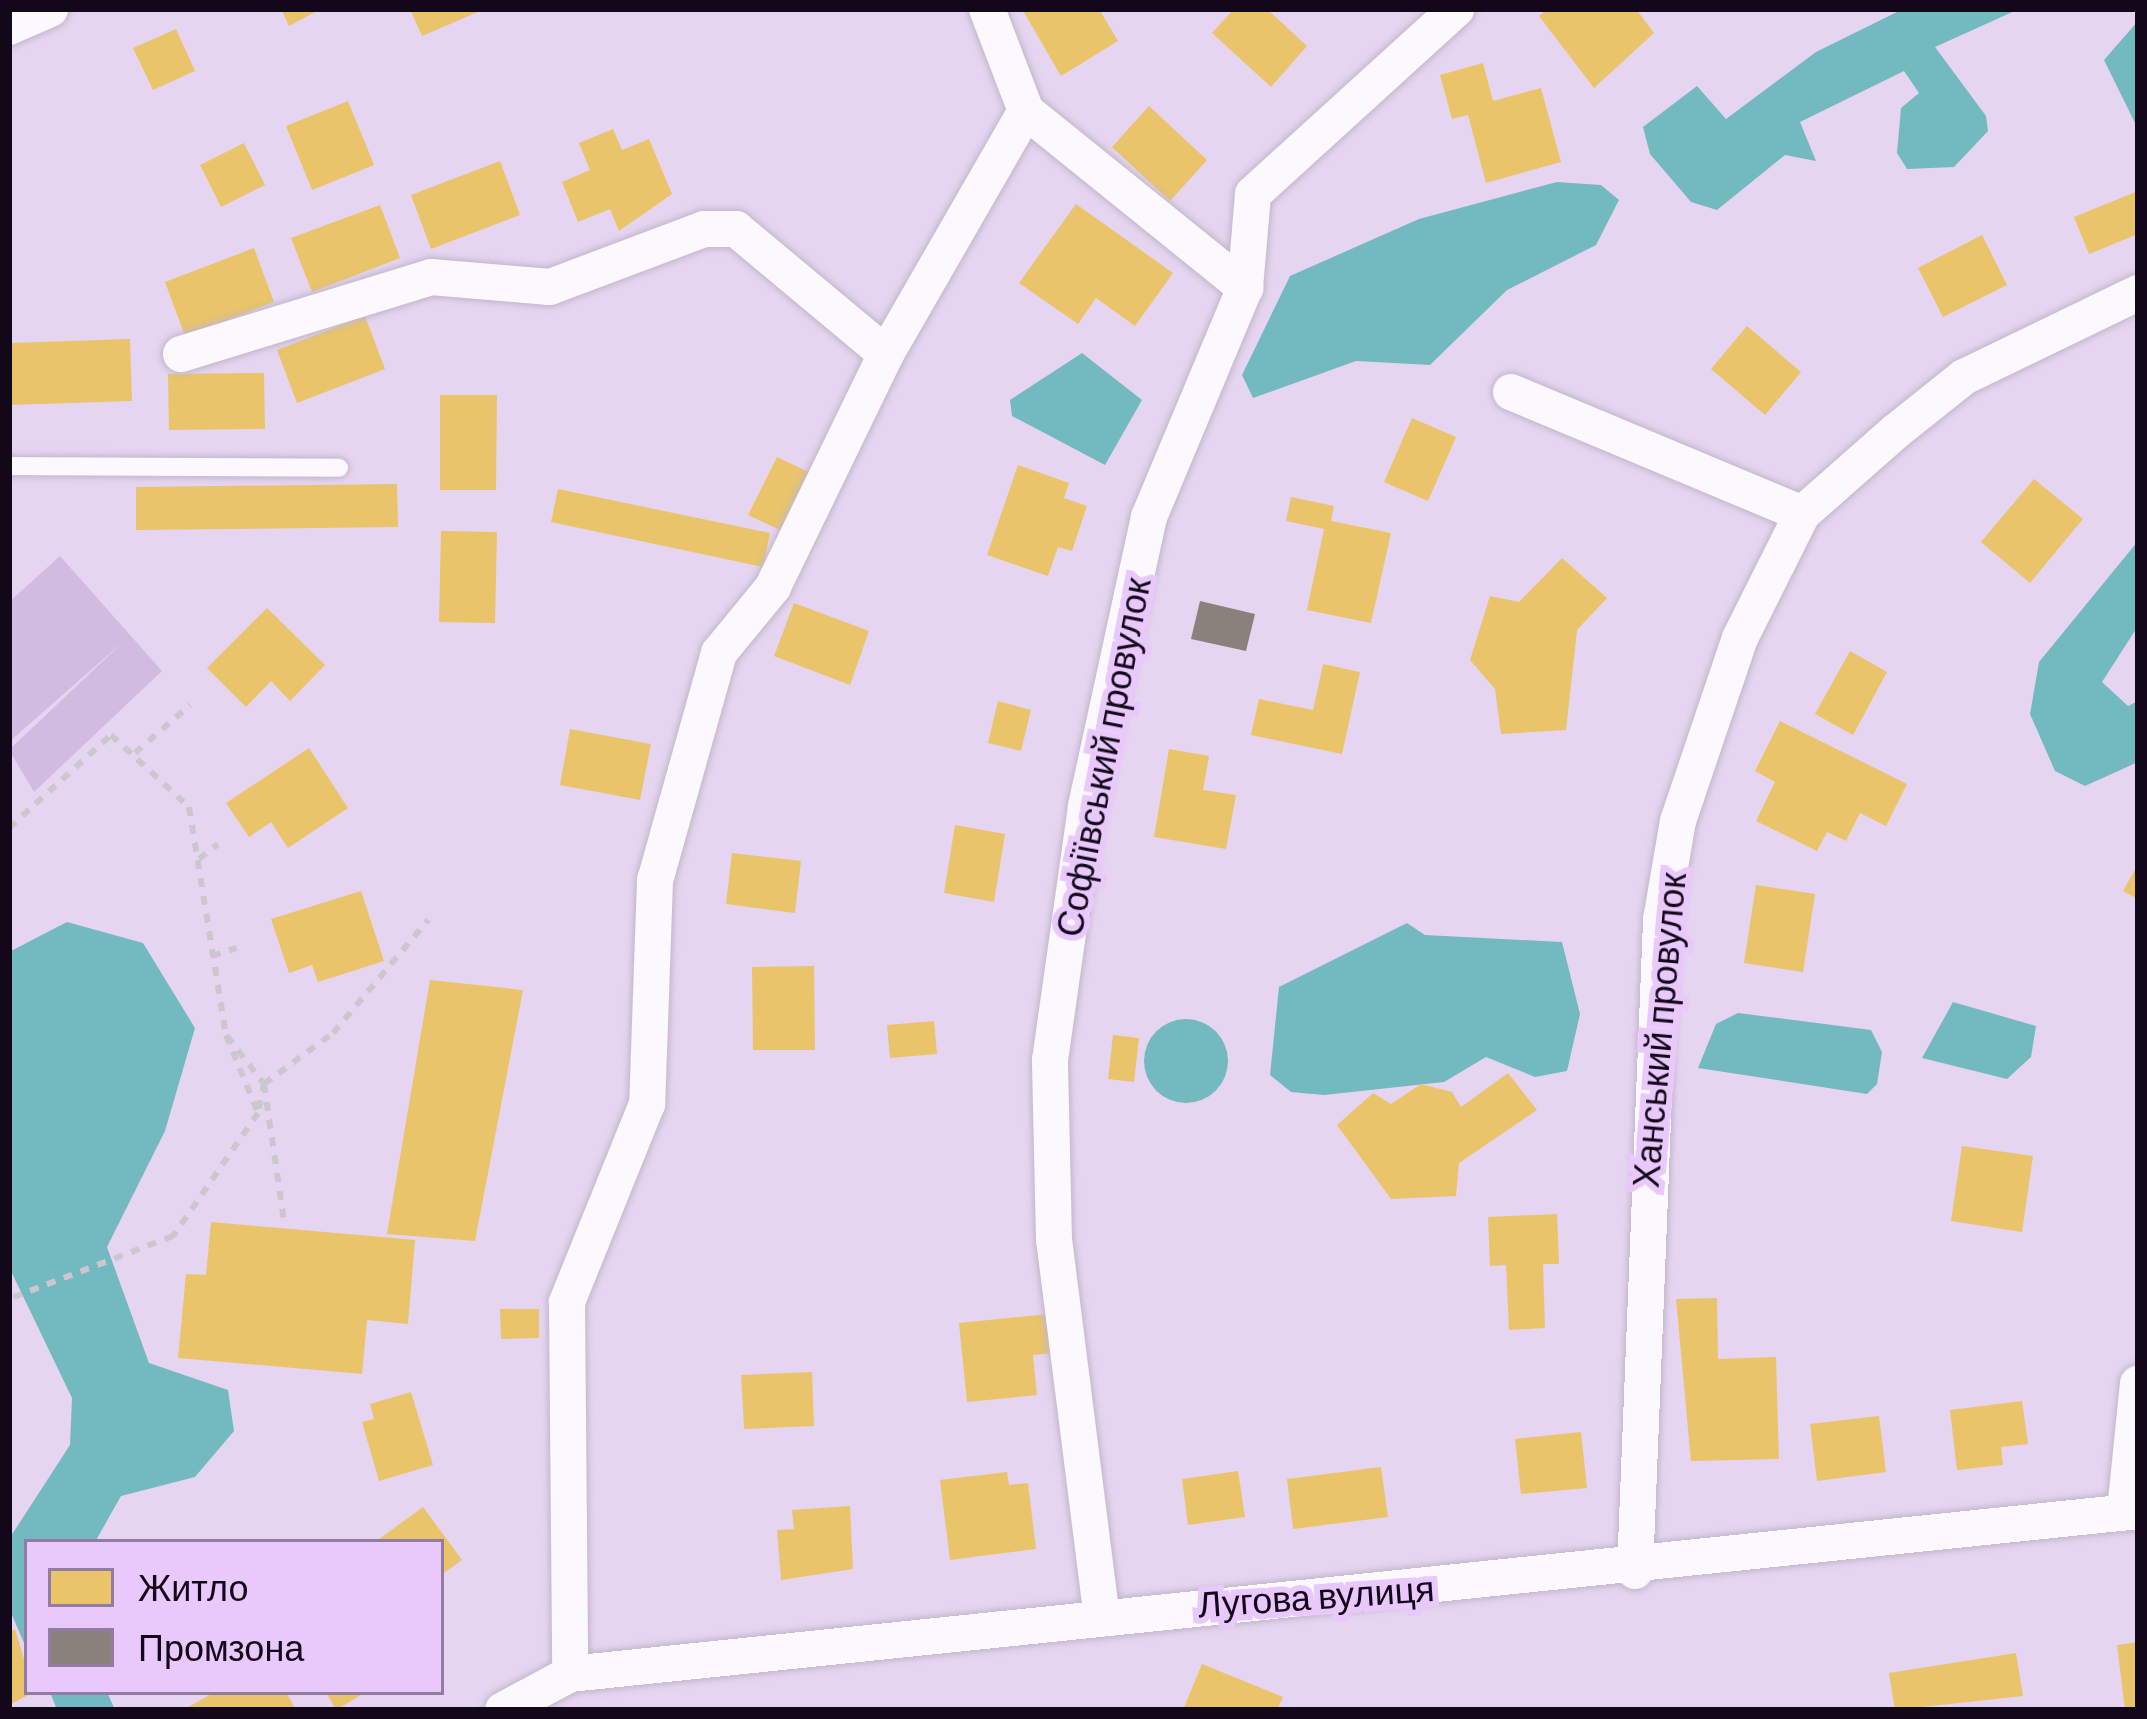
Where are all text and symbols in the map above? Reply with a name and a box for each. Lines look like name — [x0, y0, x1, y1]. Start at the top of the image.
street label: Софіївський провулок — [1046, 574, 1158, 940]
street label: Ханський провулок — [1623, 871, 1693, 1189]
legend — [24, 1539, 444, 1695]
text: Житло — [138, 1565, 248, 1608]
street label: Лугова вулиця — [1196, 1565, 1436, 1625]
text: Промзона — [138, 1625, 304, 1668]

